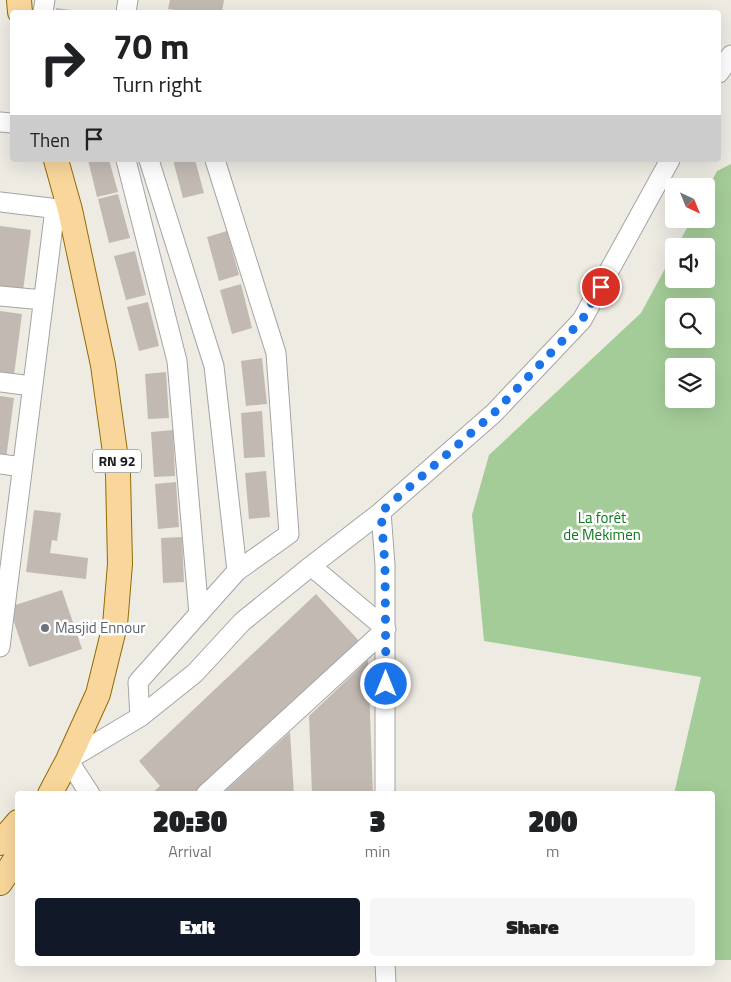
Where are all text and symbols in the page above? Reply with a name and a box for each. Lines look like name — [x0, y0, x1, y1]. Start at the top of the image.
text: 70 m — [113, 19, 189, 73]
icon: right — [30, 30, 95, 95]
text: Turn right — [113, 67, 202, 101]
text: Then — [30, 125, 70, 154]
icon: arrive — [80, 125, 108, 153]
north arrow — [665, 178, 715, 228]
map controls — [665, 178, 715, 408]
button: sound — [665, 238, 715, 288]
pin — [580, 266, 622, 308]
icon: arrive — [587, 273, 615, 301]
button: search — [665, 298, 715, 348]
button: layers — [665, 358, 715, 408]
road number: RN 92 — [93, 450, 141, 472]
park label: La forêt de Mekimen — [563, 506, 641, 546]
place label: Masjid Ennour — [55, 616, 145, 639]
marker: Masjid Ennour — [39, 622, 51, 634]
position arrow — [359, 657, 411, 709]
text: 20:30 — [153, 798, 227, 844]
text: 3 — [369, 798, 386, 844]
text: 200 — [528, 798, 577, 844]
text: Arrival — [168, 839, 212, 863]
text: min — [365, 839, 390, 863]
text: m — [546, 839, 559, 863]
button: Exit — [35, 898, 360, 956]
button: Share — [370, 898, 695, 956]

